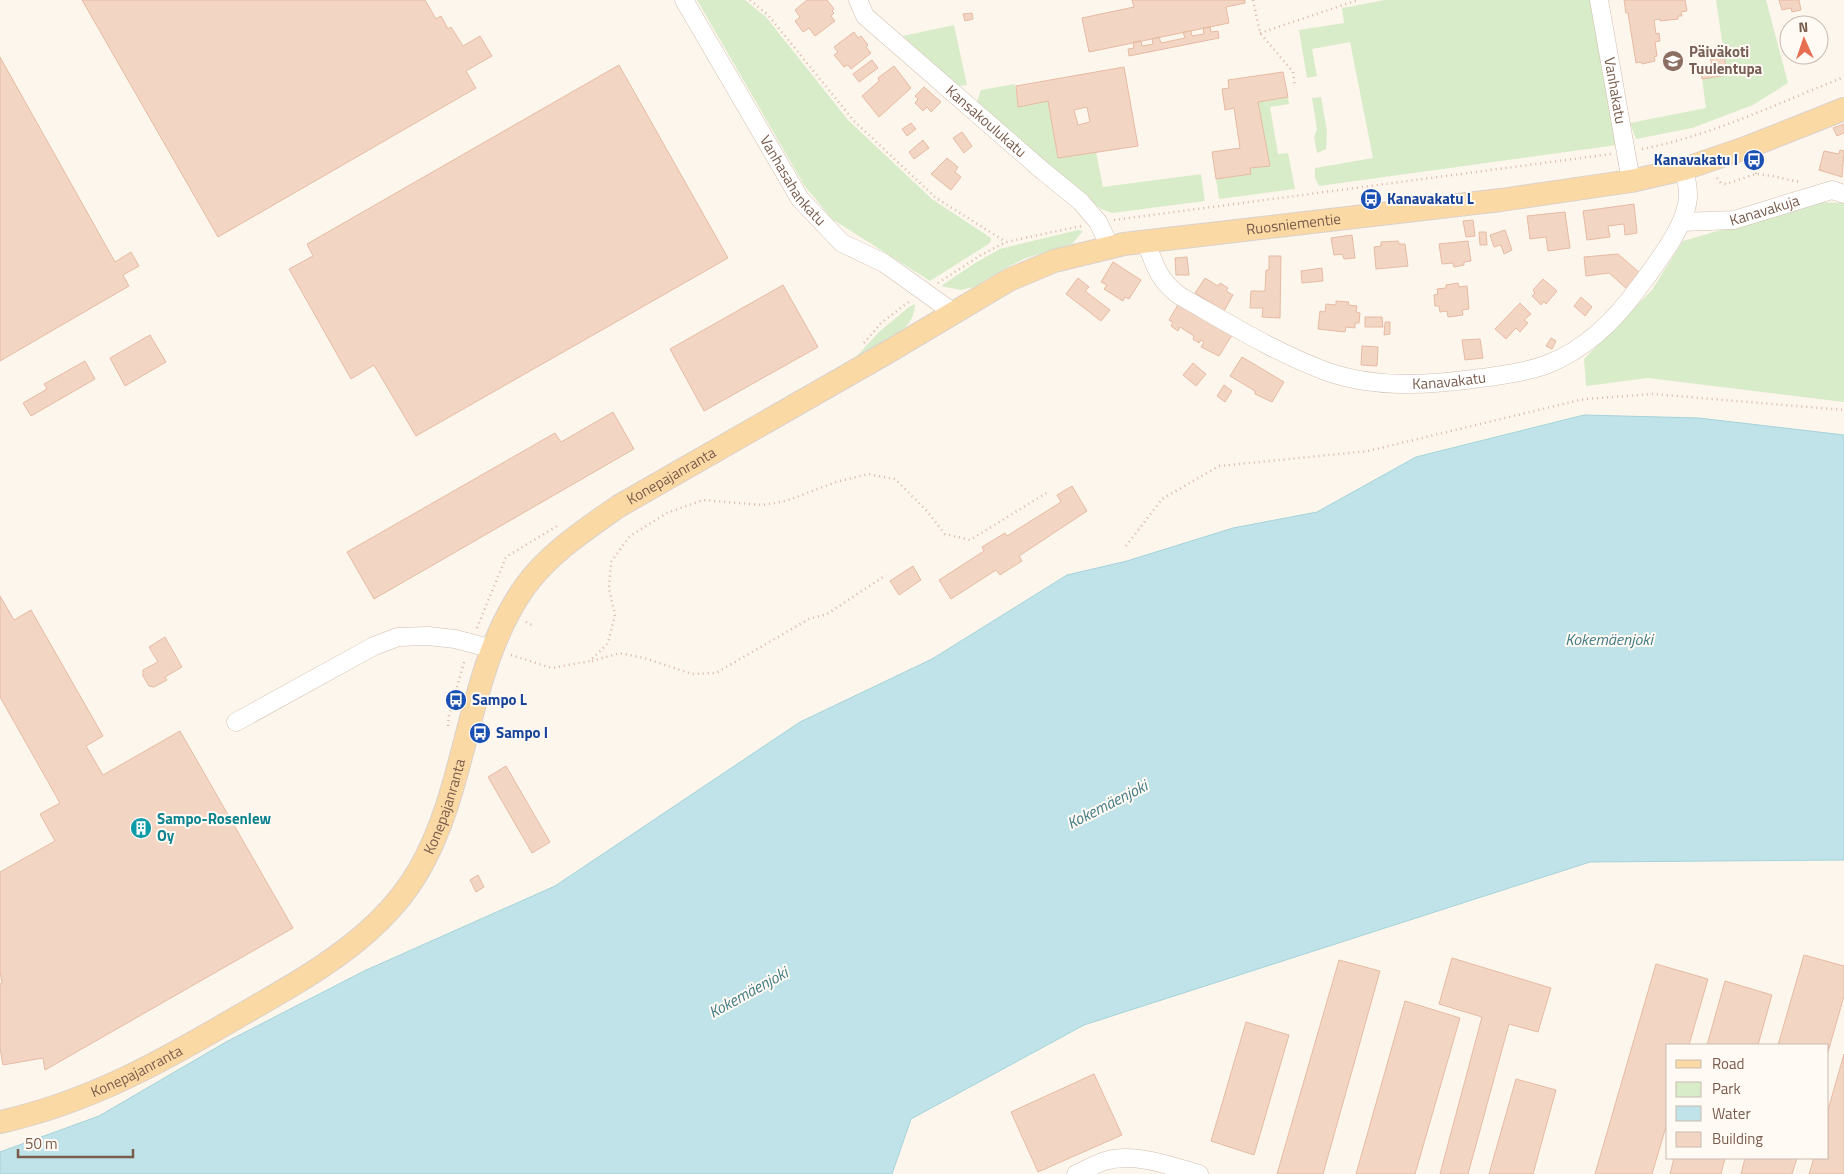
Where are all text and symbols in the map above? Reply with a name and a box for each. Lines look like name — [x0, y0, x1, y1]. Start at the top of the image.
north arrow — [1779, 15, 1829, 65]
text: N — [1798, 16, 1809, 37]
place label: Päiväkoti Tuulentupa — [1689, 40, 1763, 80]
school or university icon: Päiväkoti Tuulentupa — [1661, 49, 1685, 73]
street label: Vanhakatu — [1598, 55, 1633, 126]
street label: Kansakoulukatu — [941, 79, 1032, 163]
street label: Vanhasahankatu — [754, 131, 832, 231]
place label: Kanavakatu I — [1654, 148, 1738, 171]
bus stop icon: Kanavakatu I — [1742, 148, 1766, 172]
bus stop icon: Kanavakatu L — [1359, 187, 1383, 211]
place label: Kanavakatu L — [1387, 187, 1474, 210]
street label: Kanavakuja — [1727, 188, 1803, 232]
street label: Ruosniementie — [1245, 207, 1342, 241]
street label: Kanavakatu — [1412, 365, 1487, 395]
street label: Konepajanranta — [622, 441, 720, 510]
water label: Kokemäenjoki — [1565, 627, 1654, 651]
bus stop icon: Sampo L — [444, 688, 468, 712]
place label: Sampo L — [472, 688, 527, 711]
bus stop icon: Sampo I — [468, 721, 492, 745]
place label: Sampo I — [496, 721, 548, 744]
street label: Konepajanranta — [417, 756, 471, 858]
water label: Kokemäenjoki — [1063, 773, 1153, 835]
place label: Sampo-Rosenlew Oy — [157, 807, 272, 847]
building icon: Sampo-Rosenlew Oy — [129, 816, 153, 840]
water label: Kokemäenjoki — [704, 959, 794, 1024]
street label: Konepajanranta — [87, 1039, 187, 1103]
legend — [1666, 1044, 1829, 1159]
text: Road — [1712, 1052, 1744, 1075]
text: Park — [1712, 1077, 1741, 1100]
text: Water — [1712, 1102, 1751, 1125]
scale bar — [18, 1126, 132, 1158]
text: Building — [1712, 1127, 1763, 1150]
text: 50 m — [25, 1132, 58, 1155]

